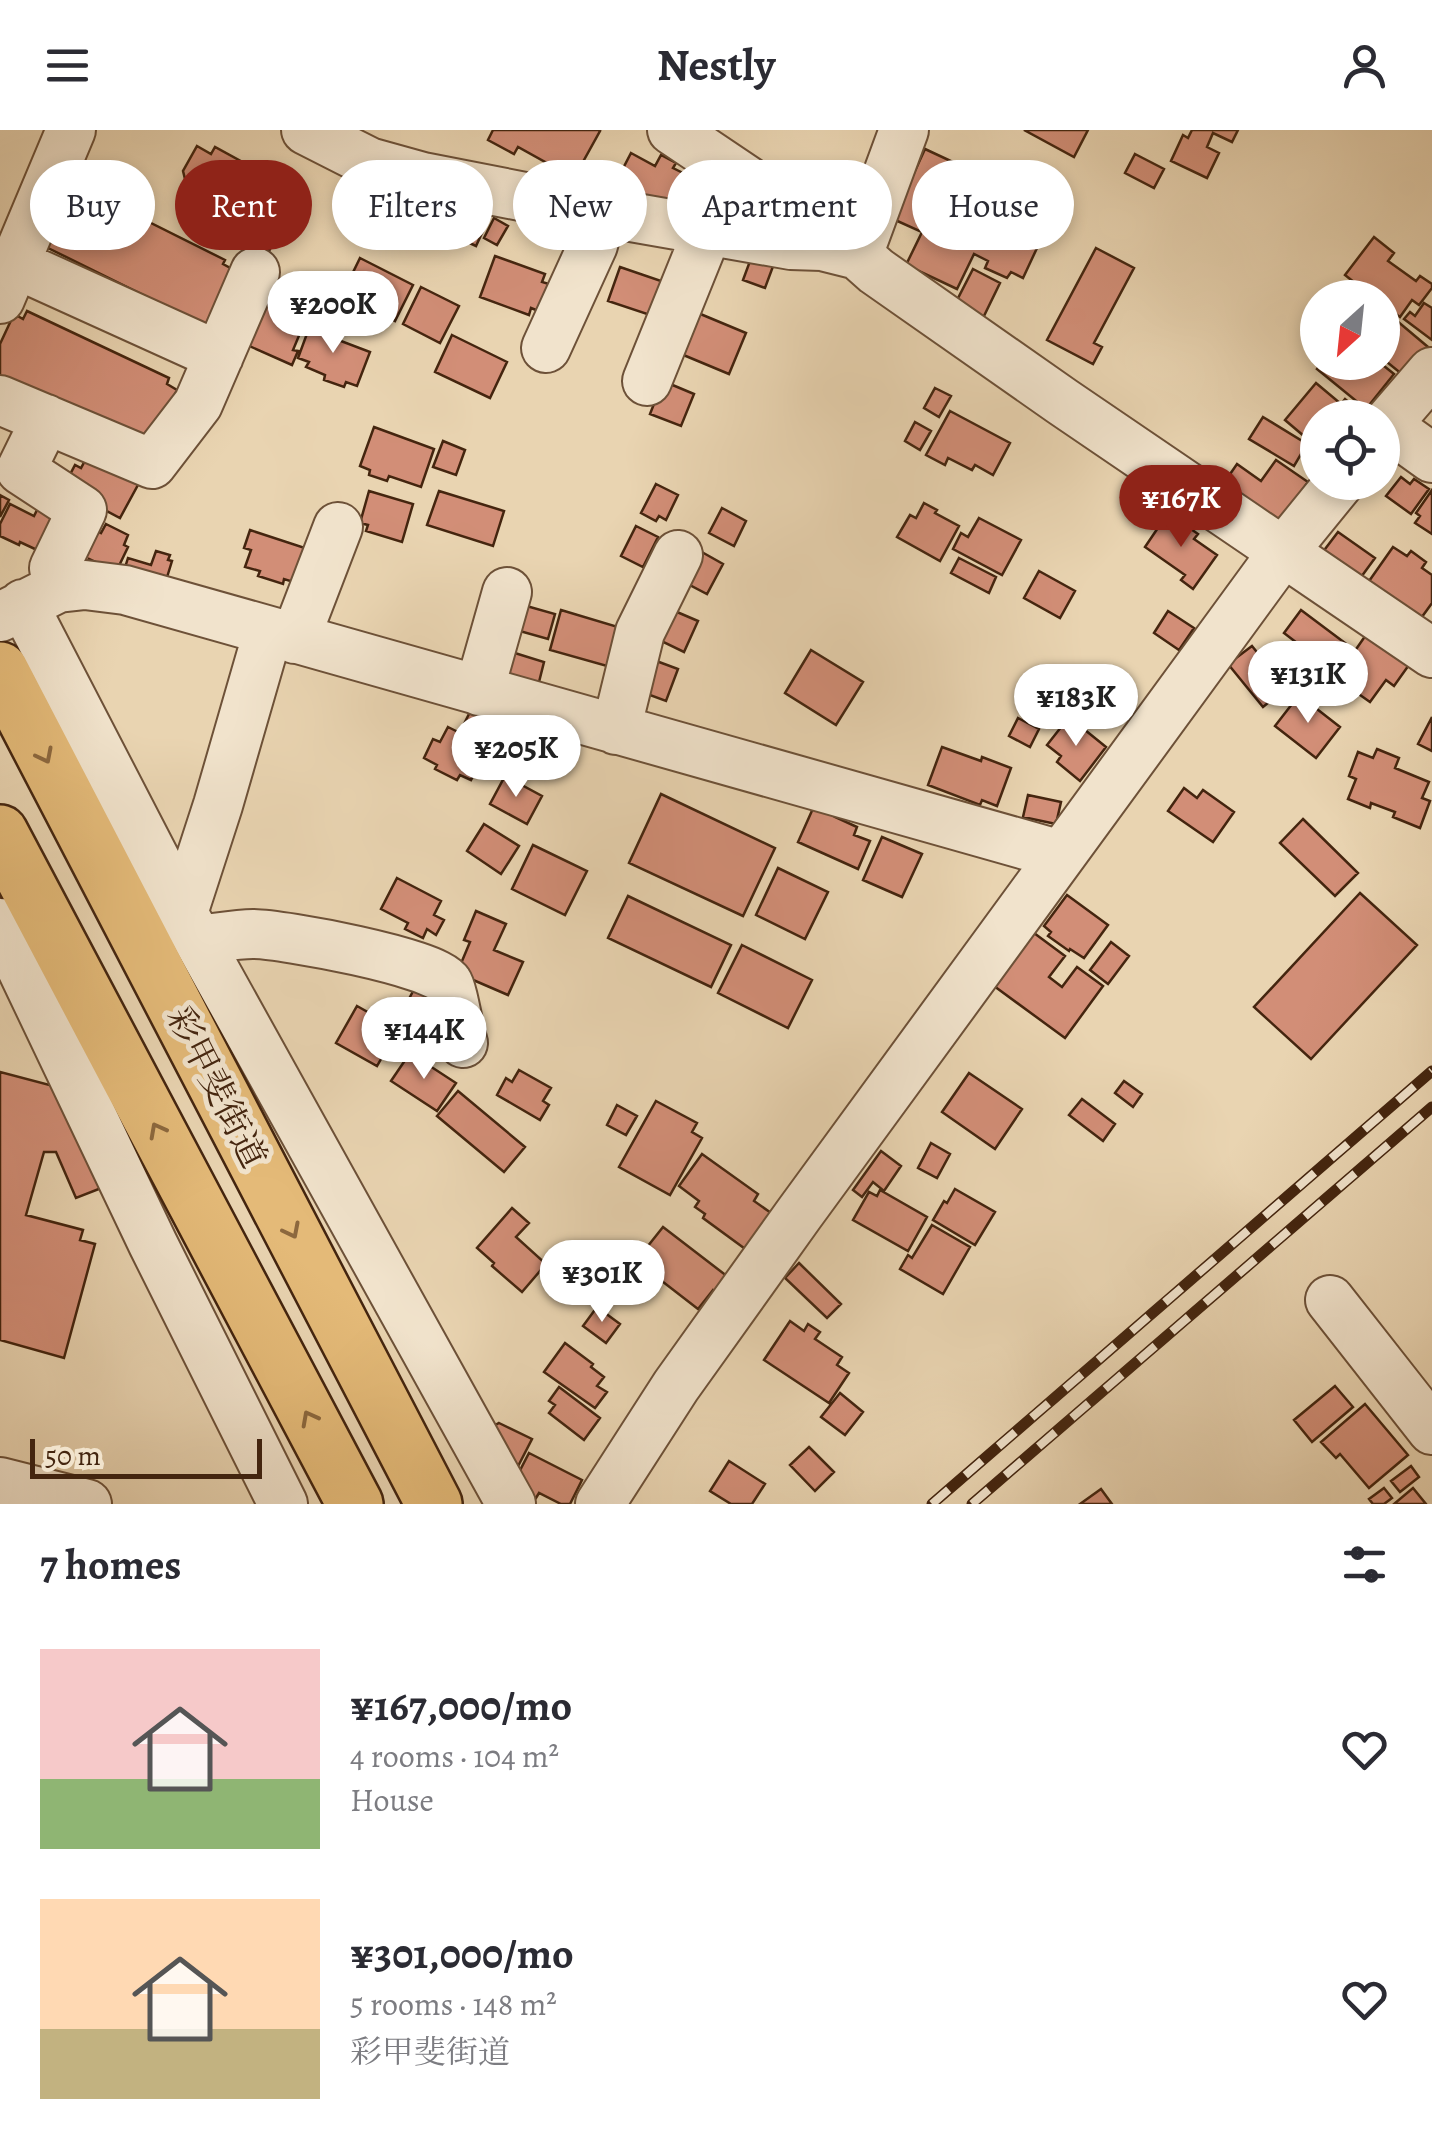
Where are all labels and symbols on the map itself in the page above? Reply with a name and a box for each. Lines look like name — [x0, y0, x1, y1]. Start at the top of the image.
pin: ¥200K — [263, 271, 403, 356]
north arrow — [1300, 280, 1400, 380]
pin: ¥167K — [1111, 465, 1251, 550]
pin: ¥131K — [1238, 641, 1378, 726]
pin: ¥183K — [1006, 664, 1146, 749]
pin: ¥205K — [446, 715, 586, 800]
one-way arrow — [33, 746, 52, 764]
pin: ¥144K — [354, 997, 494, 1082]
street label: 彩甲斐街道 — [156, 998, 278, 1176]
one-way arrow — [150, 1123, 170, 1141]
one-way arrow — [280, 1220, 299, 1238]
pin: ¥301K — [532, 1240, 672, 1325]
one-way arrow — [302, 1410, 321, 1428]
scale bar — [30, 1434, 262, 1478]

